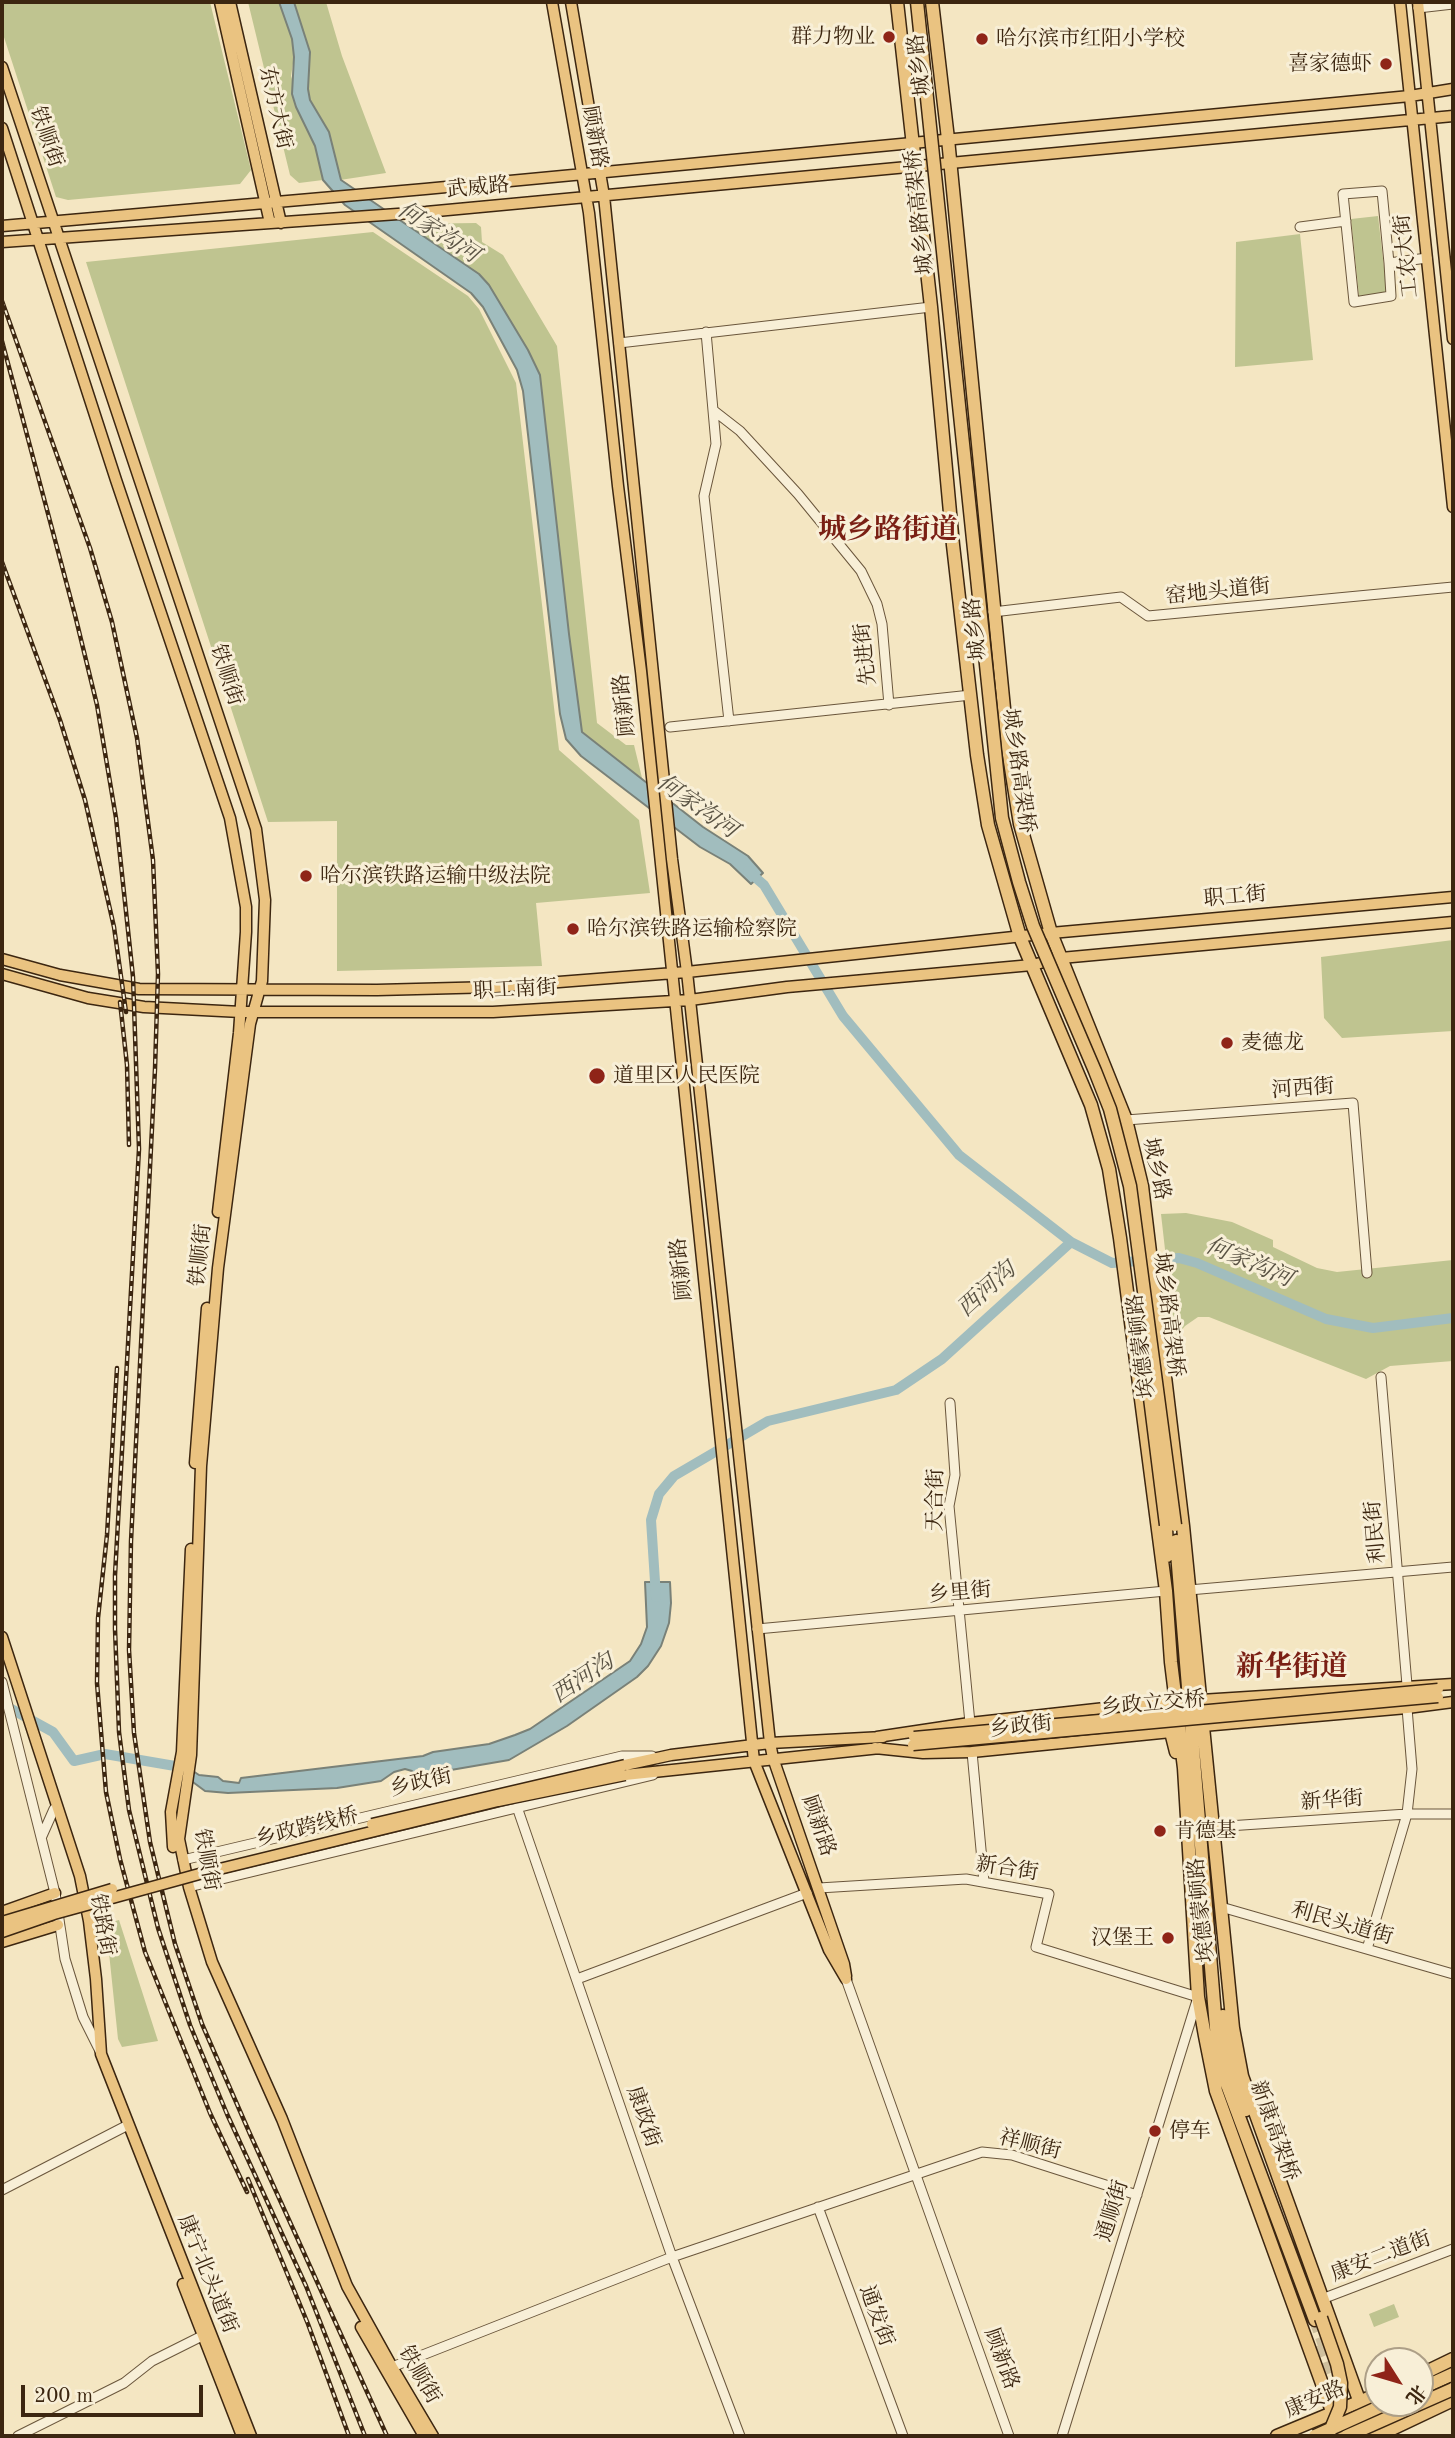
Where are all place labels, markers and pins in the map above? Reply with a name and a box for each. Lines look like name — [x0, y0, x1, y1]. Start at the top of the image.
place label: 群力物业 — [791, 24, 875, 50]
place label: 哈尔滨市红阳小学校 — [996, 26, 1185, 52]
marker: 群力物业 — [881, 29, 897, 45]
marker: 哈尔滨市红阳小学校 — [974, 31, 990, 47]
place label: 喜家德虾 — [1288, 51, 1372, 77]
marker: 喜家德虾 — [1378, 56, 1394, 72]
place label: 哈尔滨铁路运输中级法院 — [320, 863, 551, 889]
marker: 哈尔滨铁路运输中级法院 — [298, 868, 314, 884]
place label: 哈尔滨铁路运输检察院 — [587, 916, 797, 942]
marker: 哈尔滨铁路运输检察院 — [565, 921, 581, 937]
place label: 麦德龙 — [1241, 1030, 1304, 1056]
marker: 麦德龙 — [1219, 1035, 1235, 1051]
place label: 道里区人民医院 — [613, 1063, 760, 1089]
marker: 道里区人民医院 — [587, 1066, 607, 1086]
place label: 肯德基 — [1174, 1818, 1237, 1844]
marker: 肯德基 — [1152, 1823, 1168, 1839]
place label: 汉堡王 — [1091, 1925, 1154, 1951]
marker: 汉堡王 — [1160, 1930, 1176, 1946]
place label: 停车 — [1169, 2118, 1211, 2144]
marker: 停车 — [1147, 2123, 1163, 2139]

